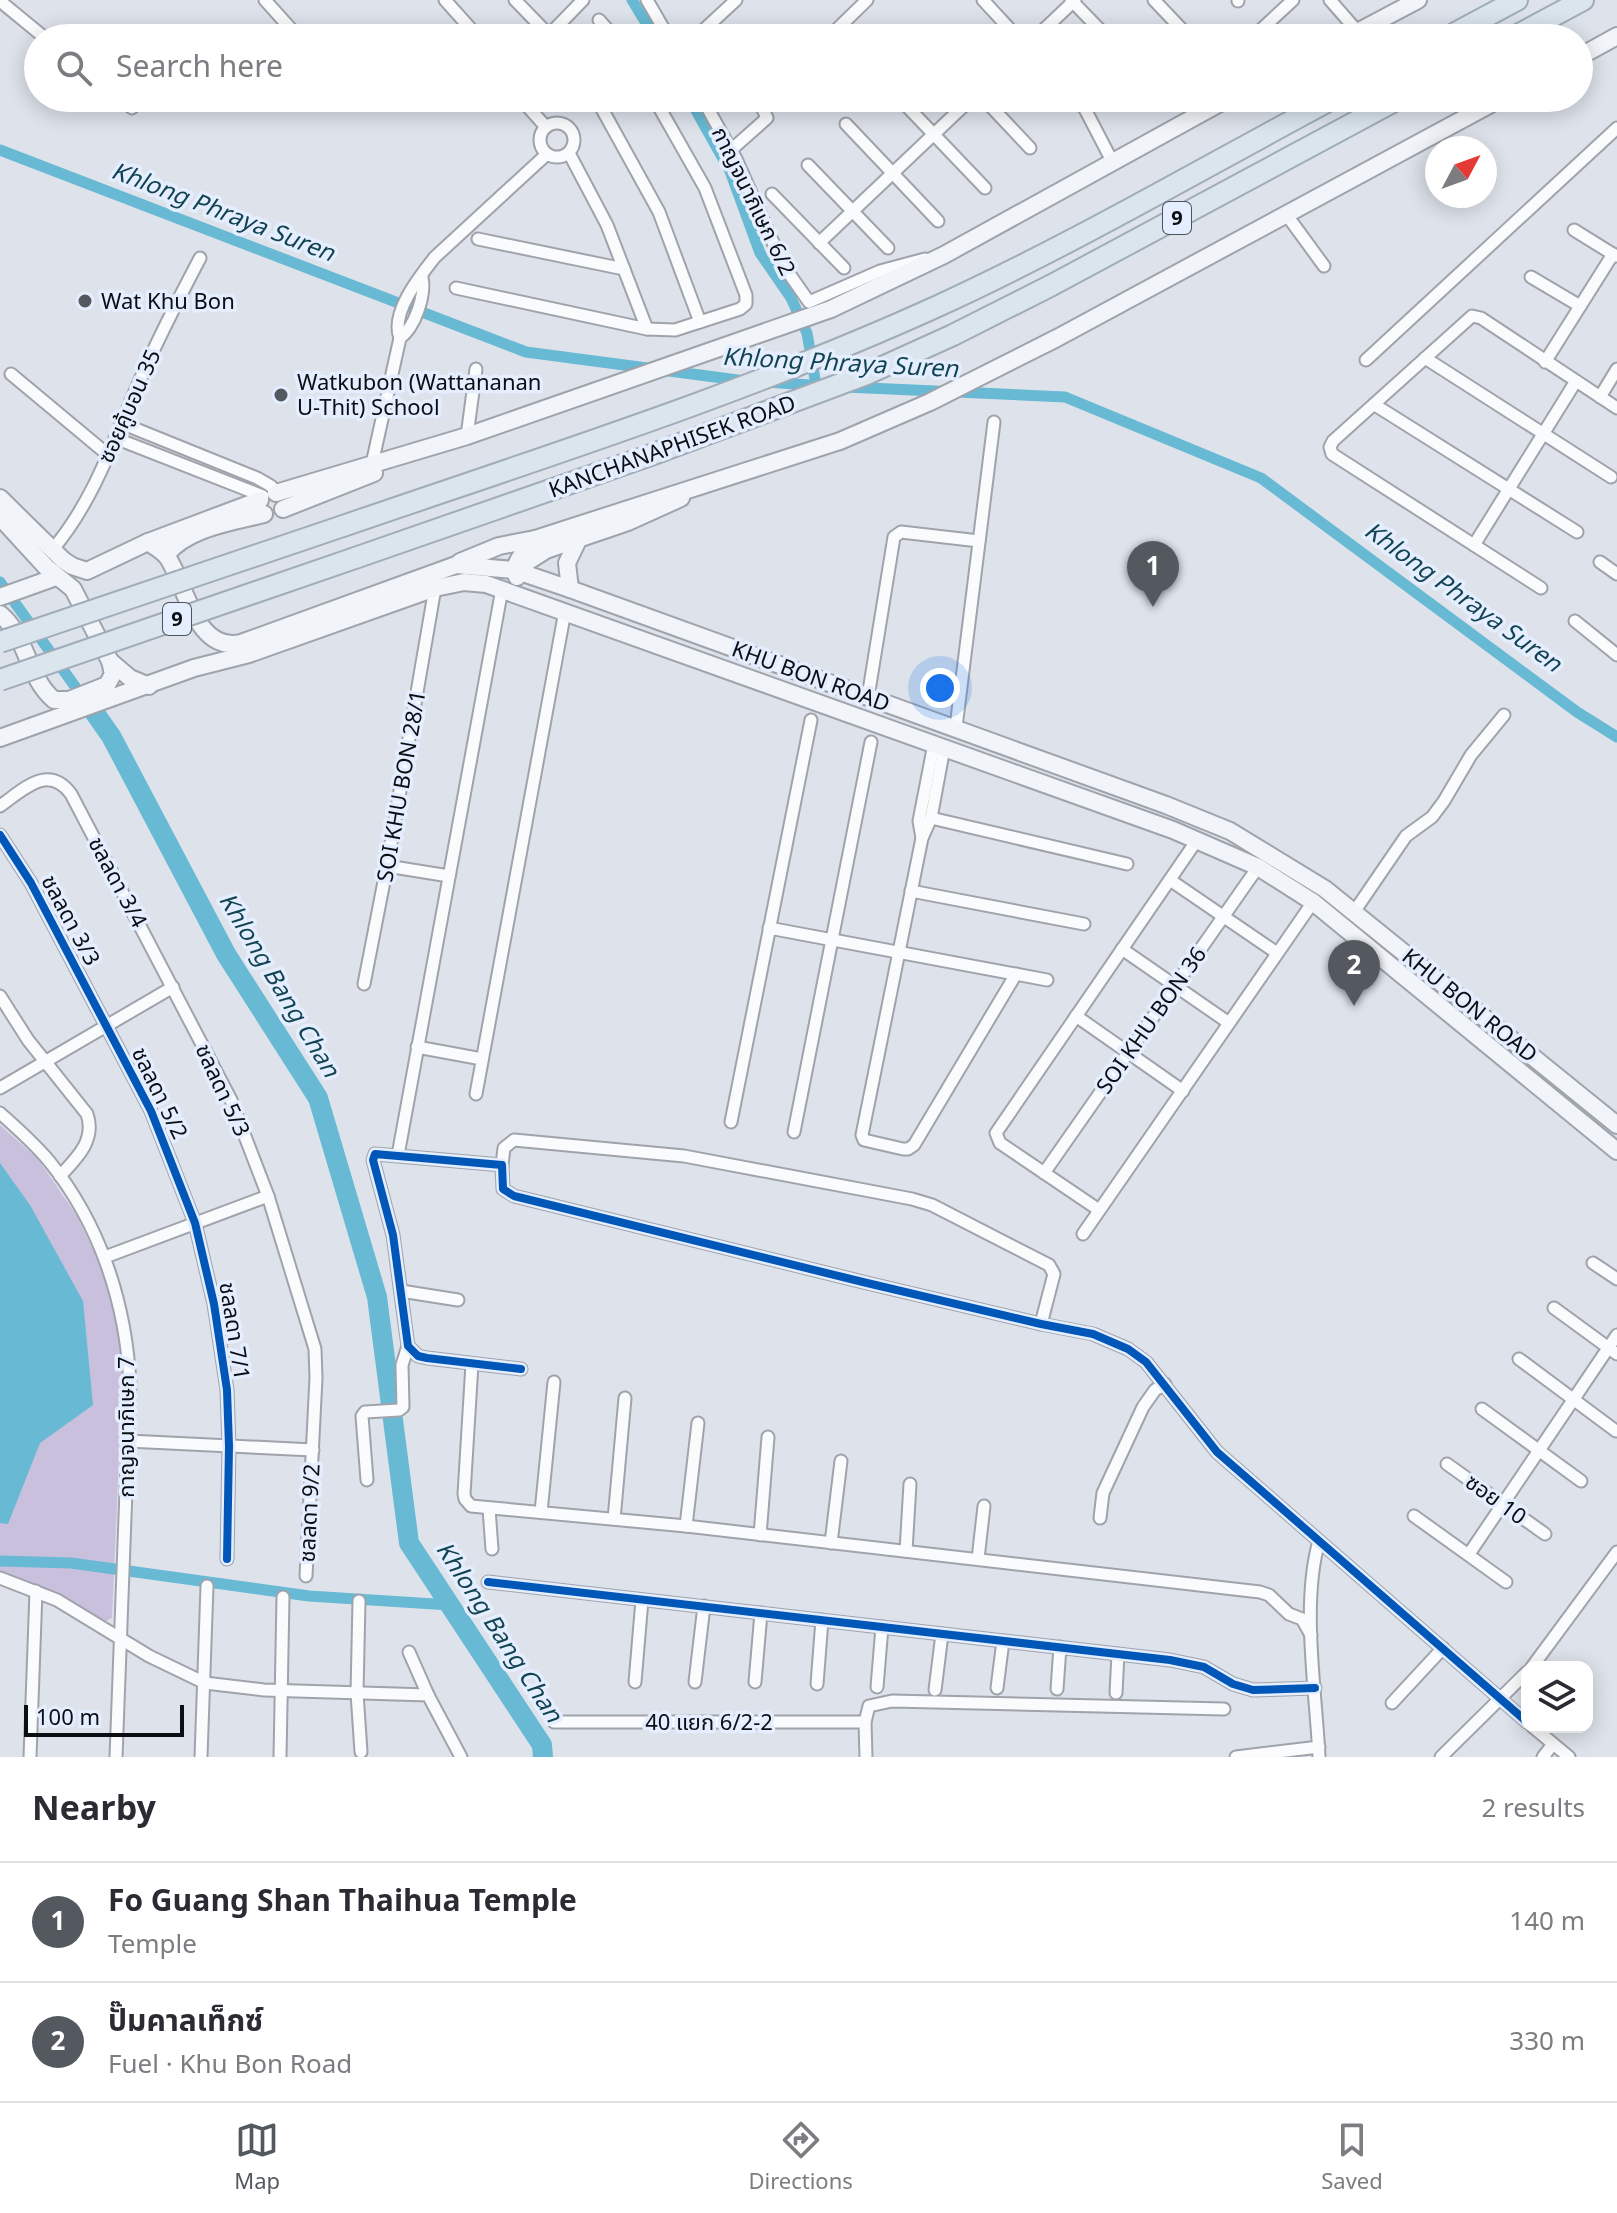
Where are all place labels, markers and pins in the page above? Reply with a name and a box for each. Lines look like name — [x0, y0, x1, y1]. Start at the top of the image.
place label: Wat Khu Bon — [101, 286, 235, 319]
marker: Wat Khu Bon — [76, 292, 94, 310]
place label: Watkubon (Wattananan U-Thit) School — [297, 367, 541, 425]
marker: Watkubon (Wattananan U-Thit) School — [272, 386, 290, 404]
pin: 1 — [1127, 541, 1179, 607]
pin: 2 — [1328, 940, 1380, 1006]

